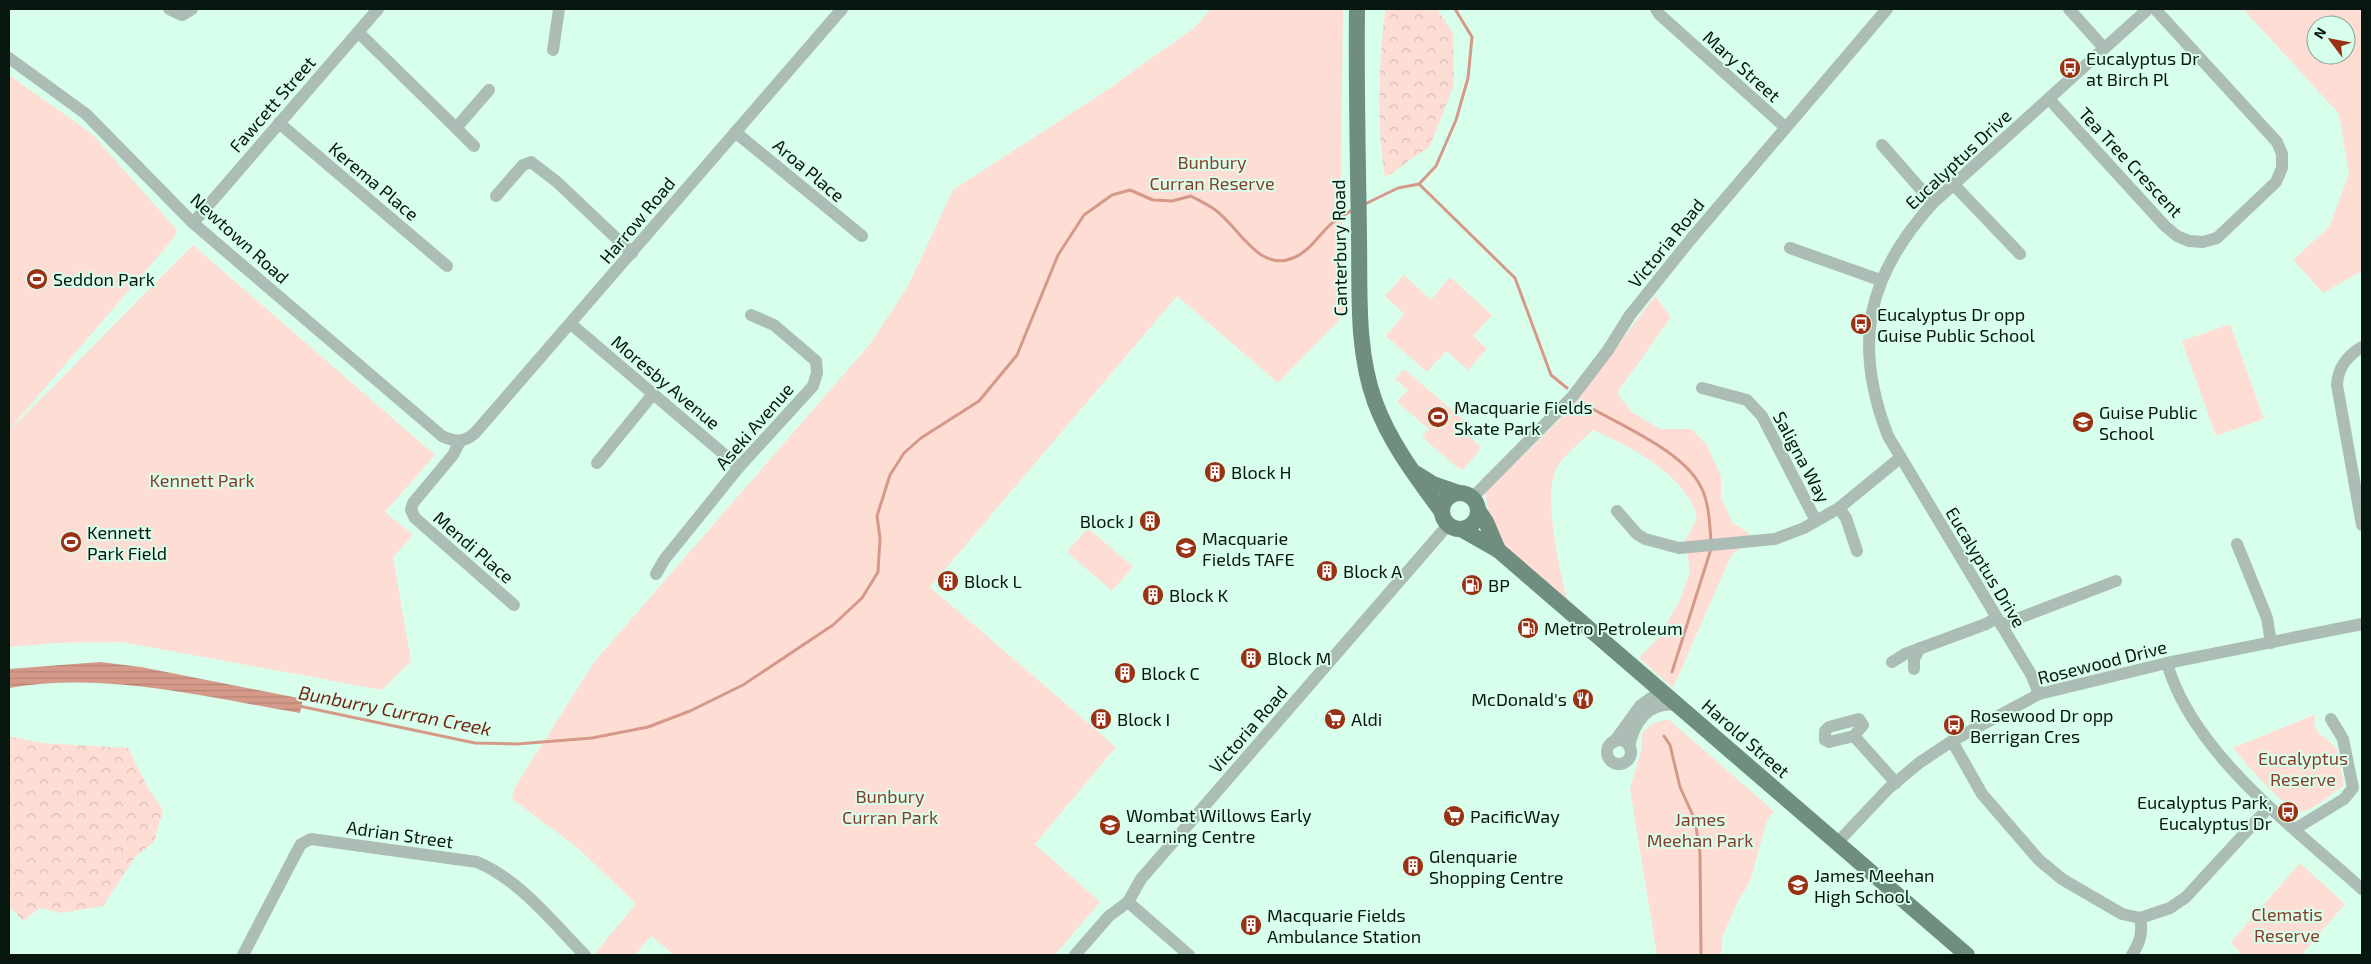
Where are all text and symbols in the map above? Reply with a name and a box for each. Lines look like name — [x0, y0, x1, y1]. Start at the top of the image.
north arrow — [2306, 15, 2356, 65]
text: N — [2310, 24, 2329, 42]
street label: Mary Street — [1699, 26, 1785, 106]
place label: Eucalyptus Dr at Birch Pl — [2086, 47, 2199, 90]
street label: Fawcett Street — [224, 51, 320, 157]
bus stop icon: Eucalyptus Dr at Birch Pl — [2058, 56, 2082, 80]
street label: Tea Tree Crescent — [2074, 102, 2188, 222]
street label: Eucalyptus Drive — [1900, 104, 2016, 214]
street label: Aroa Place — [769, 134, 849, 206]
street label: Kerema Place — [325, 137, 423, 225]
park label: Bunbury Curran Reserve — [1149, 151, 1275, 194]
street label: Harrow Road — [594, 172, 680, 268]
street label: Canterbury Road — [1327, 179, 1351, 317]
street label: Newtown Road — [186, 188, 294, 288]
street label: Victoria Road — [1623, 194, 1709, 292]
sports icon: Seddon Park — [25, 267, 49, 291]
place label: Seddon Park — [53, 268, 155, 290]
place label: Eucalyptus Dr opp Guise Public School — [1877, 303, 2035, 346]
bus stop icon: Eucalyptus Dr opp Guise Public School — [1849, 312, 1873, 336]
street label: Moresby Avenue — [607, 330, 725, 434]
street label: Aseki Avenue — [710, 378, 798, 474]
place label: Macquarie Fields Skate Park — [1454, 396, 1593, 439]
place label: Guise Public School — [2099, 401, 2198, 444]
sports icon: Macquarie Fields Skate Park — [1426, 405, 1450, 429]
street label: Saligna Way — [1769, 408, 1835, 507]
school or university icon: Guise Public School — [2071, 410, 2095, 434]
building icon: Block H — [1203, 460, 1227, 484]
place label: Block H — [1231, 461, 1292, 483]
park label: Kennett Park — [149, 469, 255, 491]
street label: Eucalyptus Drive — [1941, 503, 2031, 631]
street label: Mendi Place — [429, 506, 519, 588]
building icon: Block J — [1138, 509, 1162, 533]
place label: Block J — [1080, 510, 1134, 532]
place label: Kennett Park Field — [87, 521, 167, 564]
place label: Macquarie Fields TAFE — [1202, 527, 1295, 570]
sports icon: Kennett Park Field — [59, 530, 83, 554]
school or university icon: Macquarie Fields TAFE — [1174, 536, 1198, 560]
building icon: Block A — [1315, 559, 1339, 583]
place label: Block A — [1343, 560, 1403, 582]
building icon: Block L — [936, 569, 960, 593]
place label: Block L — [964, 570, 1022, 592]
fuel station icon: BP — [1460, 573, 1484, 597]
place label: BP — [1488, 574, 1510, 596]
building icon: Block K — [1141, 583, 1165, 607]
place label: Block K — [1169, 584, 1229, 606]
fuel station icon: Metro Petroleum — [1516, 616, 1540, 640]
place label: Metro Petroleum — [1544, 617, 1683, 639]
street label: Rosewood Drive — [2035, 635, 2169, 689]
building icon: Block M — [1239, 646, 1263, 670]
place label: Block M — [1267, 647, 1331, 669]
building icon: Block C — [1113, 661, 1137, 685]
place label: Block C — [1141, 662, 1200, 684]
water label: Bunburry Curran Creek — [297, 680, 493, 741]
street label: Victoria Road — [1204, 681, 1292, 777]
restaurant icon: McDonald's — [1571, 687, 1595, 711]
place label: McDonald's — [1471, 688, 1567, 710]
street label: Harold Street — [1698, 694, 1794, 782]
place label: Rosewood Dr opp Berrigan Cres — [1970, 704, 2114, 747]
building icon: Block I — [1089, 707, 1113, 731]
supermarket icon: Aldi — [1323, 707, 1347, 731]
place label: Block I — [1117, 708, 1170, 730]
place label: Aldi — [1351, 708, 1382, 730]
bus stop icon: Rosewood Dr opp Berrigan Cres — [1942, 713, 1966, 737]
park label: Eucalyptus Reserve — [2258, 747, 2348, 790]
park label: Bunbury Curran Park — [842, 785, 938, 828]
place label: Eucalyptus Park, Eucalyptus Dr — [2137, 791, 2272, 834]
bus stop icon: Eucalyptus Park, Eucalyptus Dr — [2276, 800, 2300, 824]
place label: Wombat Willows Early Learning Centre — [1126, 804, 1312, 847]
supermarket icon: PacificWay — [1442, 804, 1466, 828]
place label: PacificWay — [1470, 805, 1560, 827]
park label: James Meehan Park — [1647, 808, 1753, 851]
school or university icon: Wombat Willows Early Learning Centre — [1098, 813, 1122, 837]
street label: Adrian Street — [345, 816, 455, 852]
place label: Glenquarie Shopping Centre — [1429, 845, 1564, 888]
building icon: Glenquarie Shopping Centre — [1401, 854, 1425, 878]
place label: James Meehan High School — [1814, 864, 1935, 907]
school or university icon: James Meehan High School — [1786, 873, 1810, 897]
park label: Clematis Reserve — [2251, 903, 2323, 946]
place label: Macquarie Fields Ambulance Station — [1267, 904, 1421, 947]
building icon: Macquarie Fields Ambulance Station — [1239, 913, 1263, 937]

